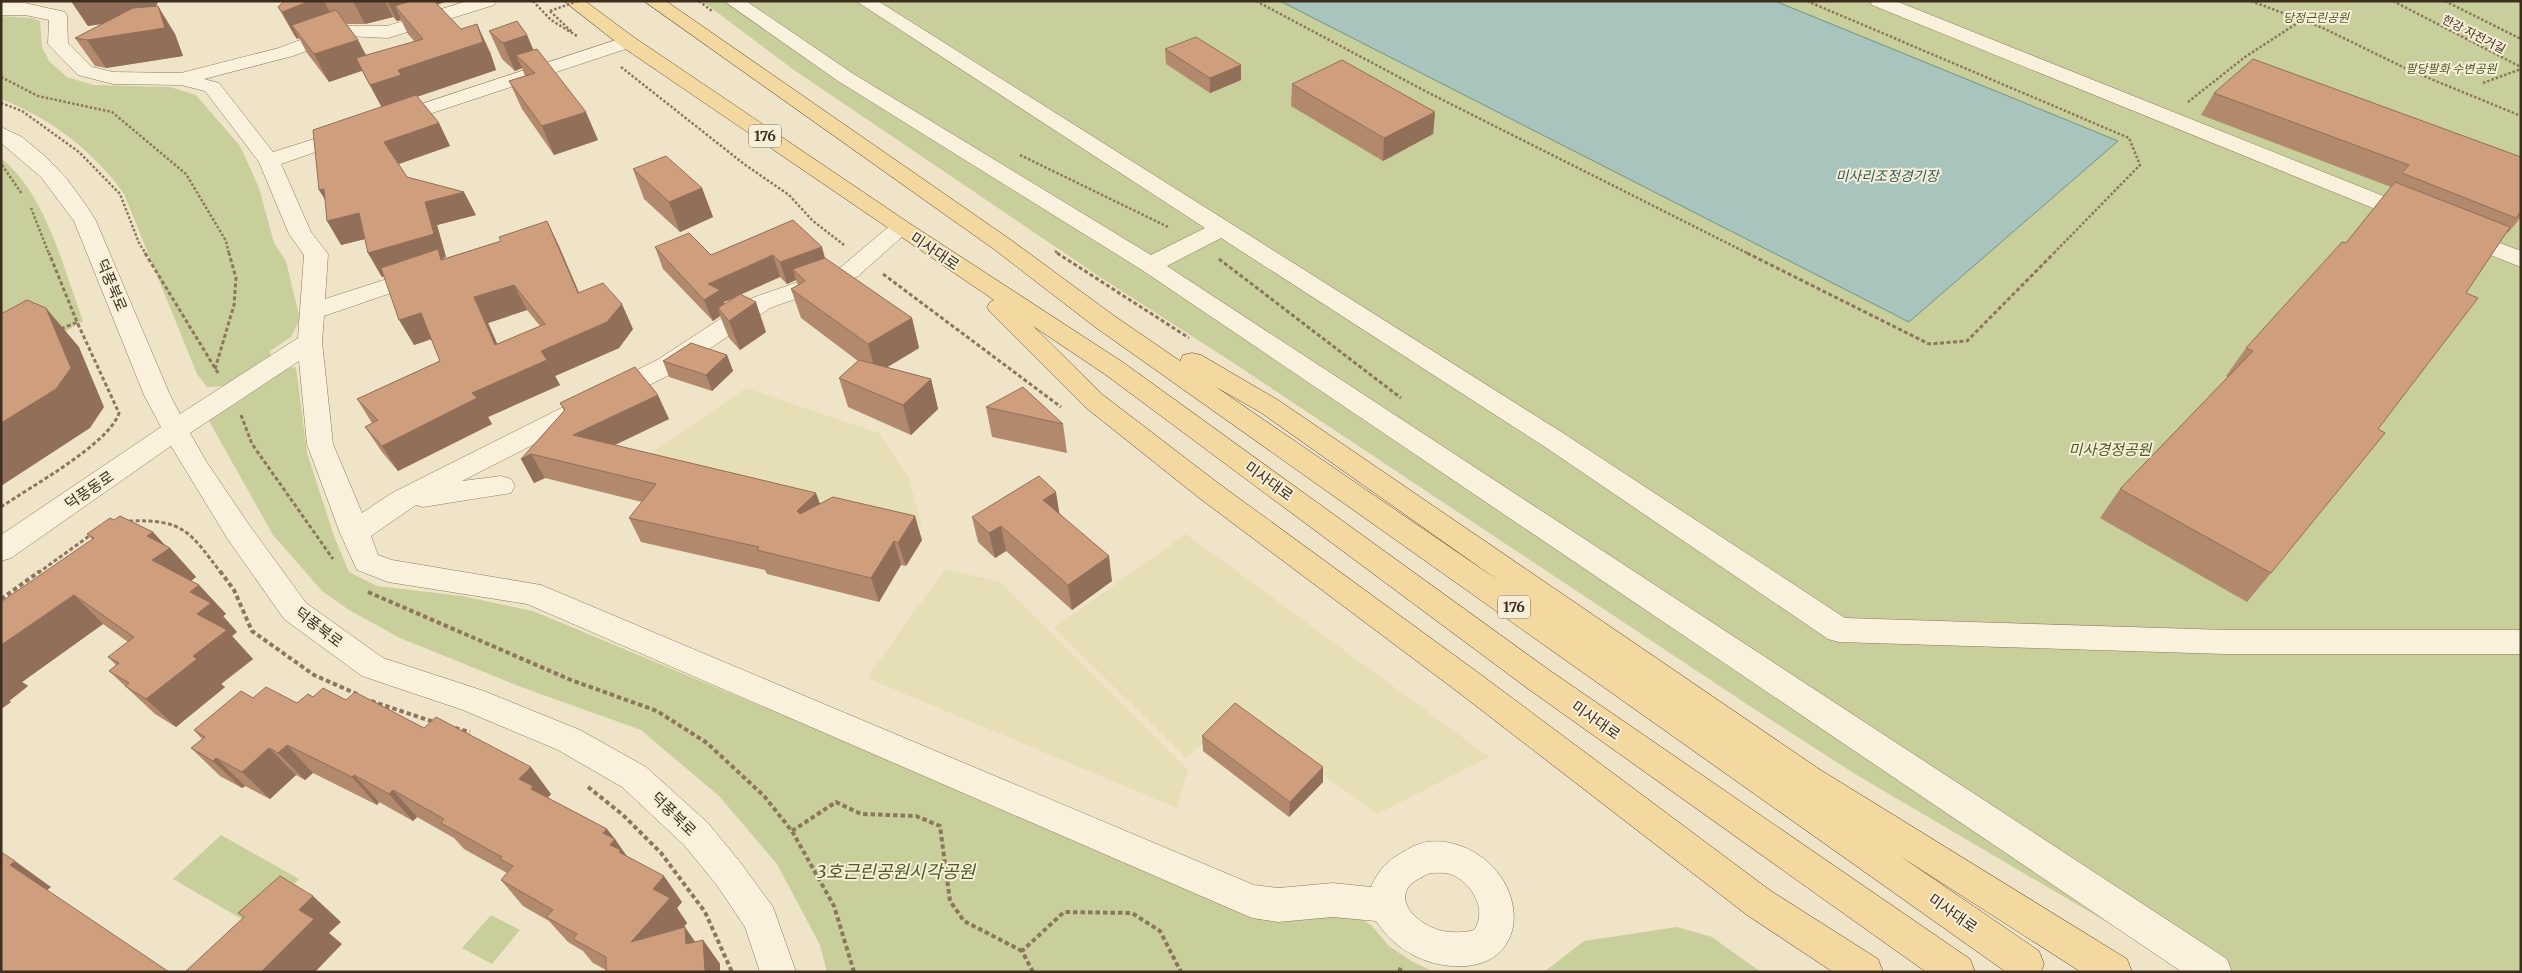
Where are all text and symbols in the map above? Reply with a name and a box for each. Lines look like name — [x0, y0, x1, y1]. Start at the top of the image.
park label: 당정근린공원 — [2283, 10, 2350, 25]
street label: 한강 자전거길 — [2440, 12, 2508, 56]
park label: 팔당팔화 수변공원 — [2406, 61, 2497, 76]
road number: 176 — [749, 124, 781, 148]
water label: 미사리조정경기장 — [1835, 167, 1941, 185]
street label: 미사대로 — [907, 228, 963, 274]
street label: 덕풍북로 — [92, 256, 132, 314]
park label: 미사경정공원 — [2069, 440, 2153, 459]
street label: 미사대로 — [1241, 457, 1297, 505]
street label: 덕풍동로 — [61, 467, 117, 513]
road number: 176 — [1498, 596, 1530, 618]
street label: 덕풍북로 — [291, 603, 347, 651]
street label: 미사대로 — [1568, 696, 1624, 744]
street label: 덕풍북로 — [648, 788, 700, 840]
park label: 3호근린공원시각공원 — [817, 860, 977, 883]
street label: 미사대로 — [1925, 889, 1981, 937]

